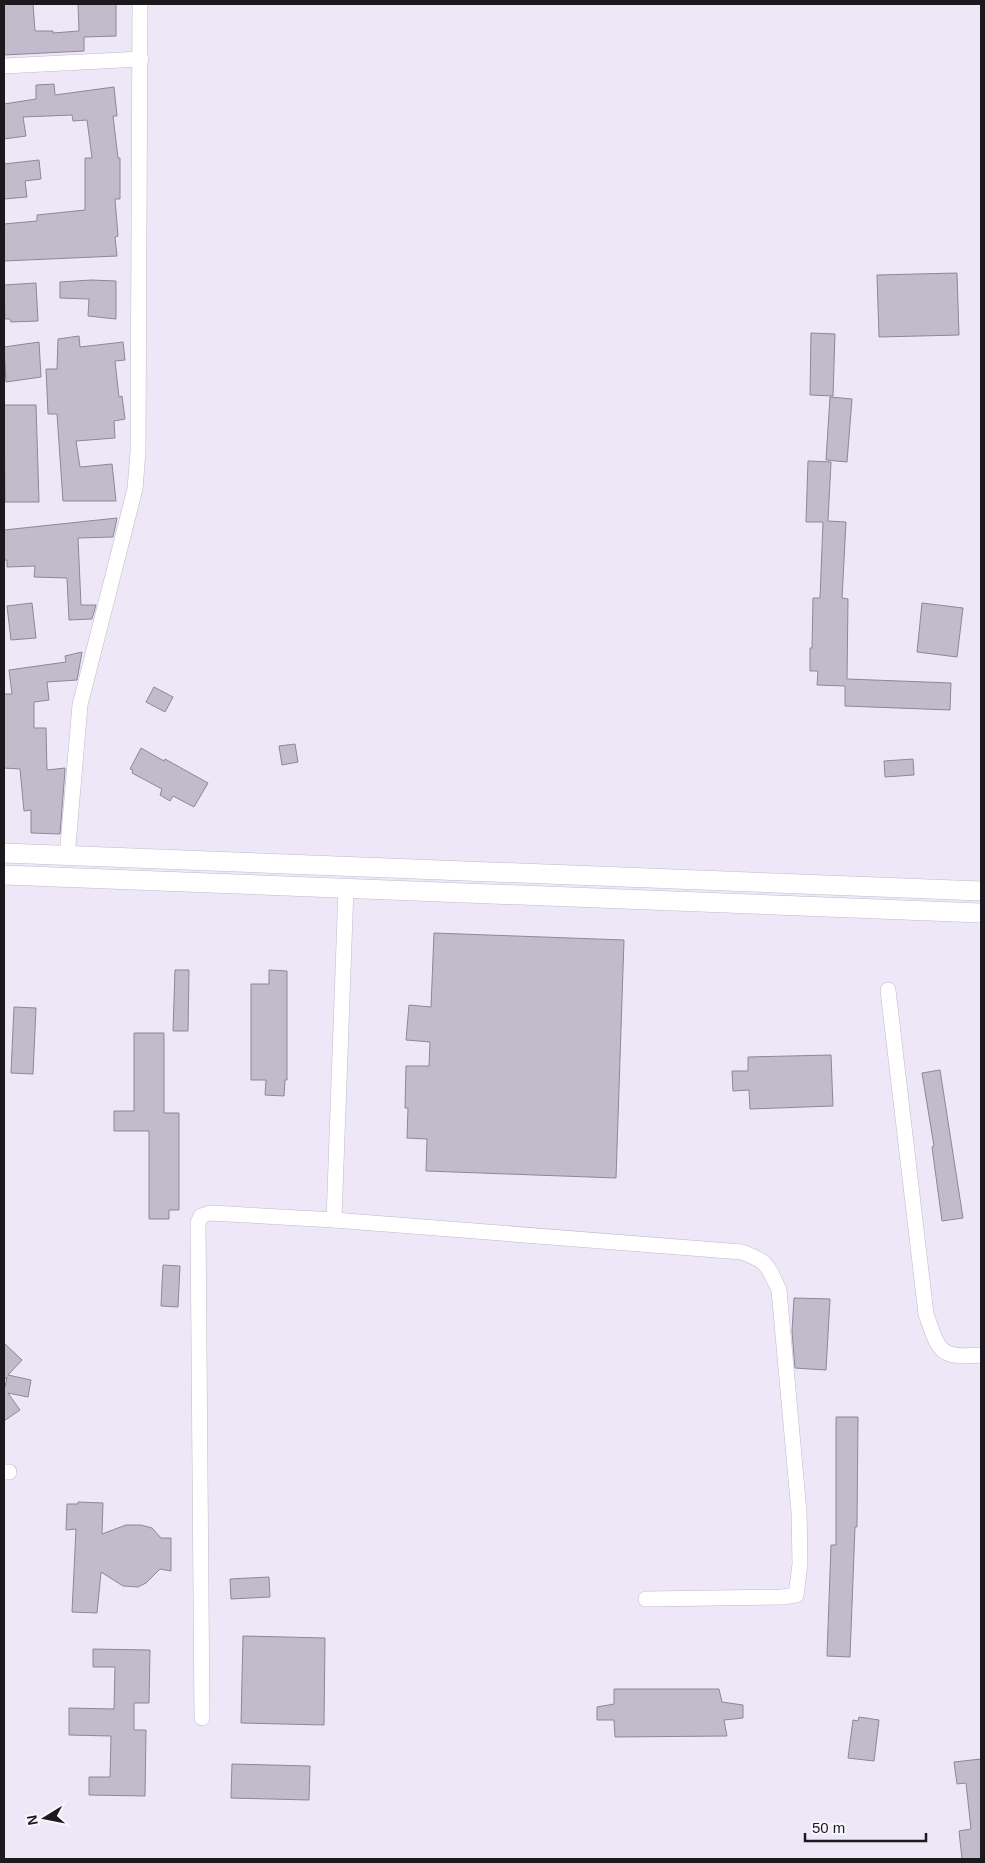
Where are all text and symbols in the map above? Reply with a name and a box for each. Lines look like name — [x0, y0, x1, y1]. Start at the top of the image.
north arrow — [20, 1793, 70, 1843]
scale bar — [805, 1810, 926, 1842]
text: N — [23, 1814, 41, 1827]
text: 50 m — [812, 1819, 845, 1836]

